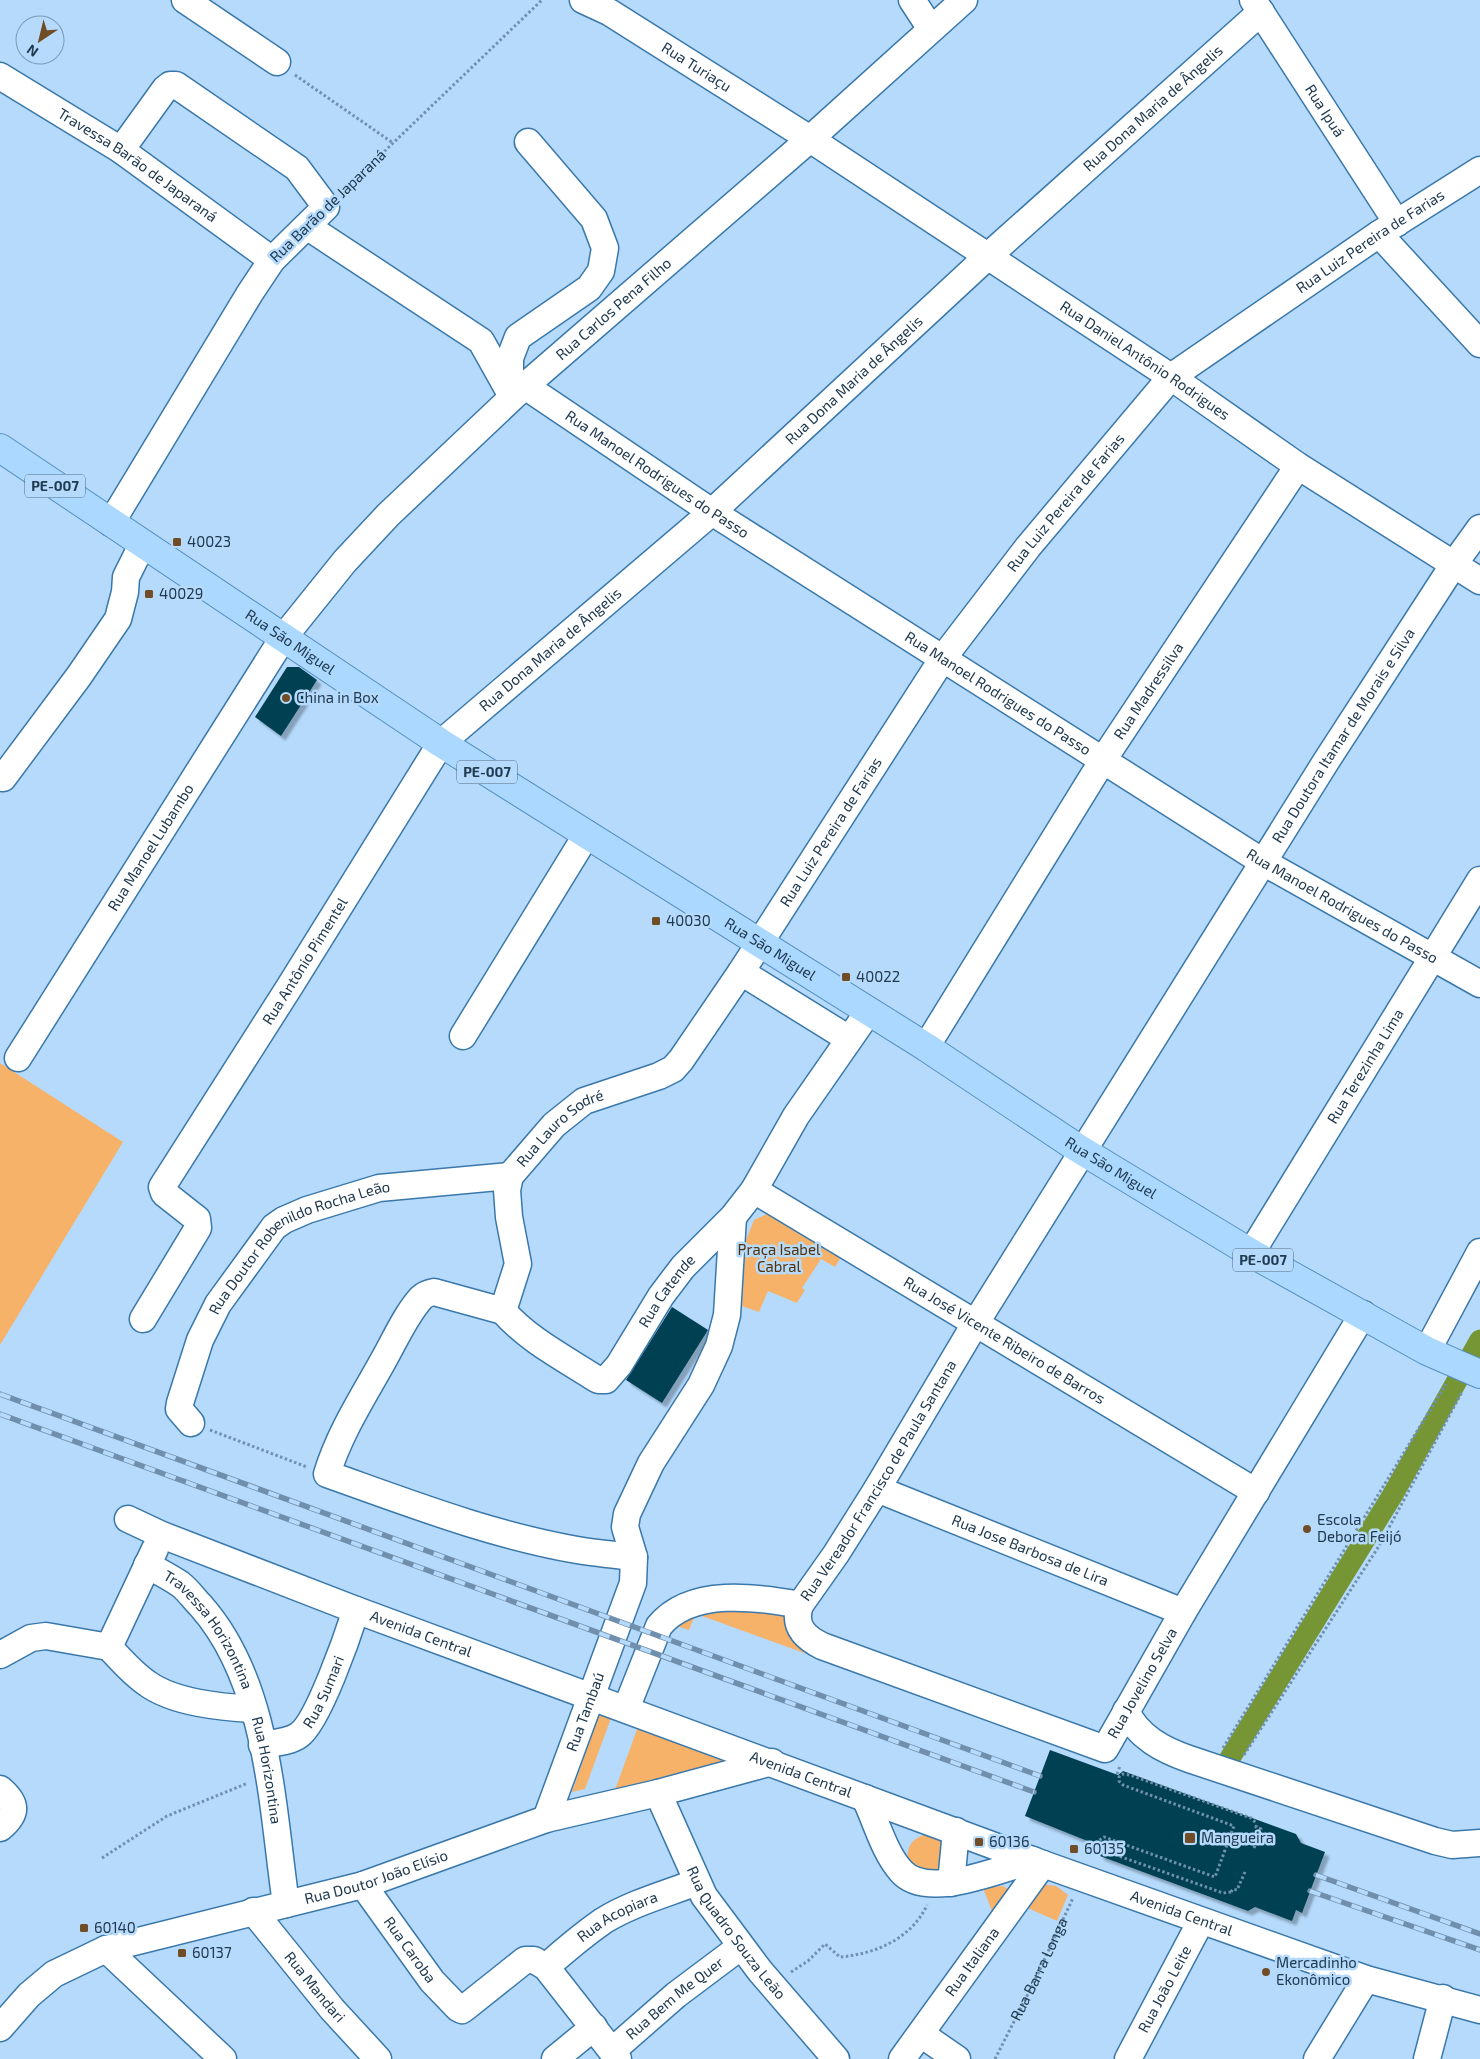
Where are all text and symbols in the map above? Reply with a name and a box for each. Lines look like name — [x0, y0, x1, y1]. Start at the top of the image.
north arrow — [15, 15, 65, 65]
street label: Rua Turiaçu — [659, 38, 735, 95]
text: N — [23, 41, 41, 61]
street label: Rua Dona Maria de Ângelis — [1079, 41, 1226, 175]
street label: Rua Ipuá — [1302, 81, 1349, 140]
street label: Travessa Barão de Japaraná — [55, 104, 221, 225]
street label: Rua Barão de Japaraná — [266, 145, 389, 265]
street label: Rua Luiz Pereira de Farias — [1292, 185, 1447, 296]
street label: Rua Carlos Pena Filho — [552, 253, 674, 363]
street label: Rua Daniel Antônio Rodrigues — [1057, 296, 1234, 423]
street label: Rua Dona Maria de Ângelis — [781, 311, 926, 448]
street label: Rua Manoel Rodrigues do Passo — [562, 406, 753, 541]
street label: Rua Luiz Pereira de Farias — [1002, 429, 1128, 575]
road number: PE-007 — [25, 474, 85, 498]
place label: 40023 — [187, 532, 231, 550]
marker: 40023 — [171, 536, 183, 548]
street label: Rua Dona Maria de Ângelis — [475, 583, 625, 714]
place label: 40029 — [159, 584, 203, 602]
marker: 40029 — [143, 588, 155, 600]
street label: Rua São Miguel — [242, 605, 339, 678]
street label: Rua Doutora Itamar de Morais e Silva — [1267, 625, 1418, 846]
street label: Rua Manoel Rodrigues do Passo — [902, 627, 1095, 758]
street label: Rua Madressilva — [1109, 639, 1187, 742]
place label: China in Box — [296, 688, 379, 706]
marker: China in Box — [280, 692, 292, 704]
street label: Rua Luiz Pereira de Farias — [775, 753, 885, 910]
road number: PE-007 — [457, 760, 517, 784]
street label: Rua Manoel Lubambo — [103, 780, 197, 914]
street label: Rua Manoel Rodrigues do Passo — [1244, 844, 1442, 967]
street label: Rua Antônio Pimentel — [258, 893, 351, 1028]
place label: 40030 — [666, 911, 711, 929]
street label: Rua São Miguel — [722, 913, 820, 984]
marker: 40030 — [650, 915, 662, 927]
place label: 40022 — [856, 967, 900, 985]
marker: 40022 — [840, 971, 852, 983]
street label: Rua Terezinha Lima — [1323, 1005, 1407, 1127]
street label: Rua Lauro Sodré — [512, 1085, 606, 1170]
street label: Rua São Miguel — [1062, 1132, 1161, 1202]
street label: Rua Doutor Robenildo Rocha Leão — [204, 1177, 391, 1317]
park label: Praça Isabel Cabral — [738, 1240, 821, 1275]
road number: PE-007 — [1233, 1248, 1293, 1272]
street label: Rua Catende — [634, 1250, 698, 1330]
street label: Rua José Vicente Ribeiro de Barros — [901, 1272, 1109, 1407]
street label: Rua Vereador Francisco de Paula Santana — [796, 1356, 960, 1604]
street label: Rua Jose Barbosa de Lira — [949, 1510, 1112, 1589]
place label: Escola Debora Feijó — [1317, 1510, 1402, 1546]
marker: Escola Debora Feijó — [1301, 1523, 1313, 1535]
street label: Travessa Horizontina — [161, 1566, 257, 1691]
street label: Avenida Central — [368, 1606, 475, 1660]
street label: Rua Jovelino Selva — [1103, 1624, 1180, 1741]
street label: Rua Sumari — [298, 1653, 347, 1731]
street label: Rua Tambaú — [562, 1670, 607, 1754]
street label: Rua Horizontina — [249, 1714, 286, 1825]
street label: Avenida Central — [748, 1747, 855, 1801]
place label: Mangueira — [1201, 1828, 1274, 1846]
marker: Mangueira — [1183, 1831, 1197, 1845]
place label: 60136 — [989, 1832, 1030, 1850]
marker: 60136 — [973, 1836, 985, 1848]
place label: 60135 — [1084, 1839, 1124, 1857]
marker: 60135 — [1068, 1843, 1080, 1855]
street label: Rua Doutor João Elísio — [302, 1845, 450, 1907]
street label: Rua Quadro Souza Leão — [684, 1863, 790, 2002]
street label: Avenida Central — [1128, 1886, 1236, 1939]
street label: Rua Acopiara — [573, 1887, 660, 1945]
street label: Rua Caroba — [381, 1913, 440, 1986]
street label: Rua Barra Longa — [1006, 1915, 1071, 2023]
place label: 60140 — [94, 1918, 136, 1936]
marker: 60140 — [78, 1922, 90, 1934]
street label: Rua Italiana — [941, 1923, 1002, 1999]
street label: Rua João Leite — [1134, 1942, 1194, 2035]
place label: 60137 — [192, 1943, 232, 1961]
marker: 60137 — [176, 1947, 188, 1959]
street label: Rua Mandari — [281, 1947, 350, 2026]
street label: Rua Bem Me Quer — [622, 1953, 727, 2043]
place label: Mercadinho Ekonômico — [1276, 1953, 1357, 1988]
marker: Mercadinho Ekonômico — [1260, 1966, 1272, 1978]

